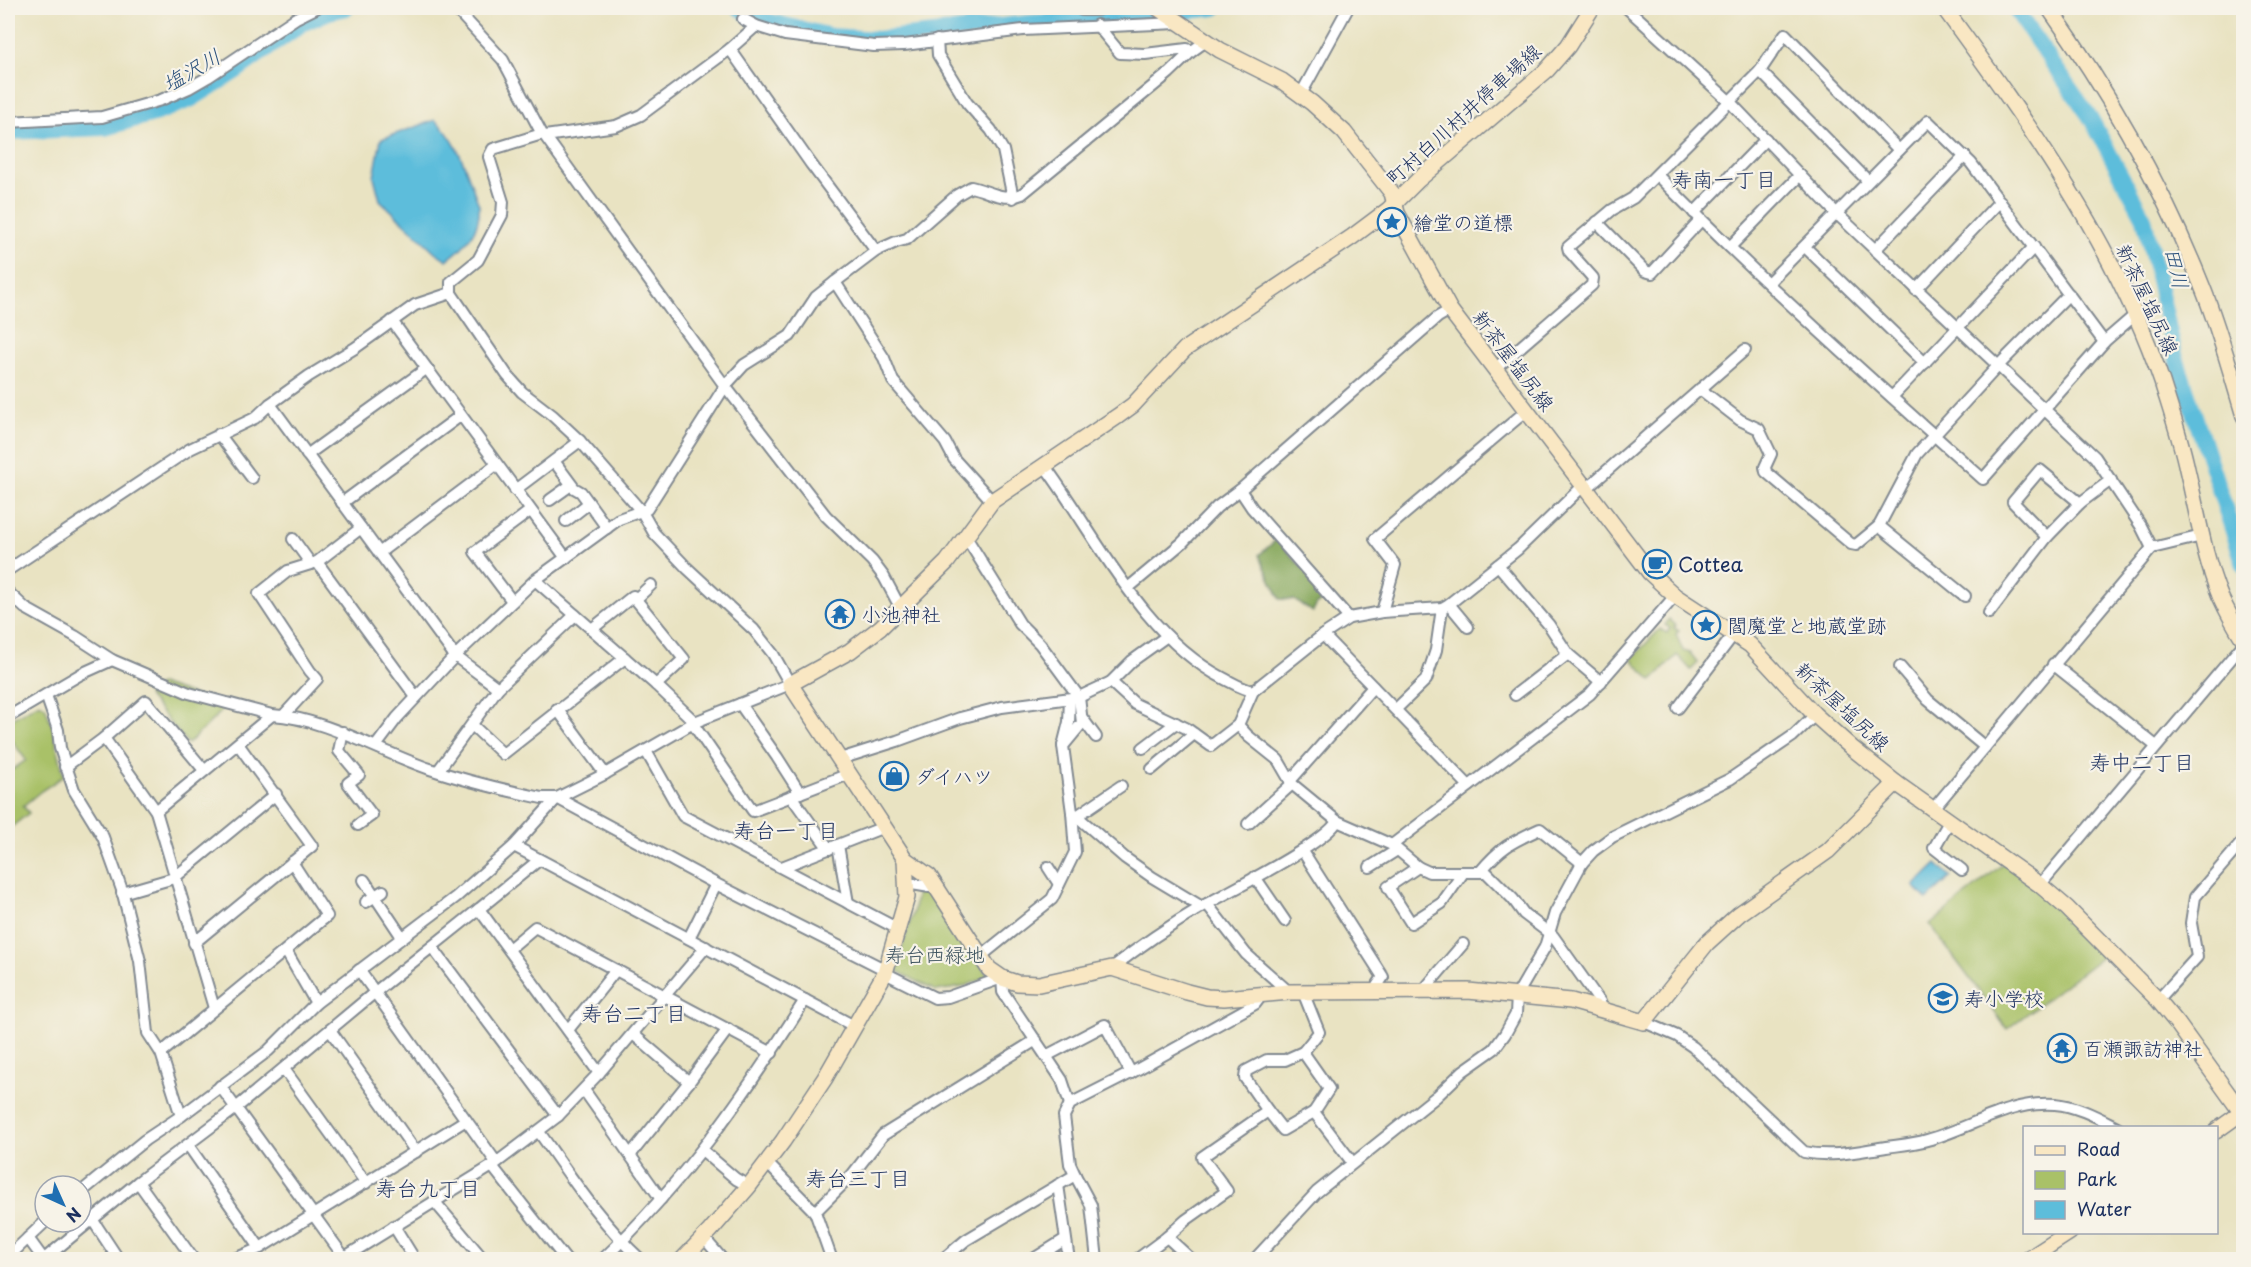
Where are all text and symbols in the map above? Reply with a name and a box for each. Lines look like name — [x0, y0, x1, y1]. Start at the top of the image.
street label: 町村白川村井停車場線 — [1379, 36, 1547, 192]
water label: 塩沢川 — [156, 39, 226, 99]
district label: 寿南一丁目 — [1672, 162, 1777, 194]
place icon: 繪堂の道標 — [1376, 206, 1408, 238]
place label: 繪堂の道標 — [1413, 207, 1513, 237]
street label: 新茶屋塩尻線 — [2109, 238, 2187, 360]
water label: 田川 — [2158, 244, 2198, 292]
street label: 新茶屋塩尻線 — [1466, 303, 1562, 417]
cafe icon: Cottea — [1641, 548, 1673, 580]
place label: Cottea — [1678, 549, 1744, 579]
temple icon: 小池神社 — [824, 598, 856, 630]
place label: 小池神社 — [861, 599, 941, 629]
place icon: 閻魔堂と地蔵堂跡 — [1690, 609, 1722, 641]
place label: 閻魔堂と地蔵堂跡 — [1727, 610, 1887, 640]
street label: 新茶屋塩尻線 — [1789, 654, 1897, 758]
district label: 寿中二丁目 — [2090, 745, 2195, 777]
shop icon: ダイハツ — [878, 760, 910, 792]
place label: ダイハツ — [915, 761, 993, 791]
district label: 寿台一丁目 — [734, 813, 839, 845]
park label: 寿台西緑地 — [885, 939, 985, 969]
school or university icon: 寿小学校 — [1927, 982, 1959, 1014]
place label: 寿小学校 — [1964, 983, 2044, 1013]
district label: 寿台二丁目 — [582, 996, 687, 1028]
temple icon: 百瀬諏訪神社 — [2046, 1032, 2078, 1064]
place label: 百瀬諏訪神社 — [2083, 1033, 2203, 1063]
legend — [2023, 1126, 2218, 1234]
text: Road — [2077, 1135, 2121, 1162]
district label: 寿台三丁目 — [806, 1161, 911, 1193]
text: Park — [2077, 1165, 2117, 1192]
district label: 寿台九丁目 — [376, 1171, 481, 1203]
north arrow — [33, 1174, 93, 1234]
text: Water — [2077, 1195, 2132, 1222]
text: N — [61, 1202, 87, 1228]

